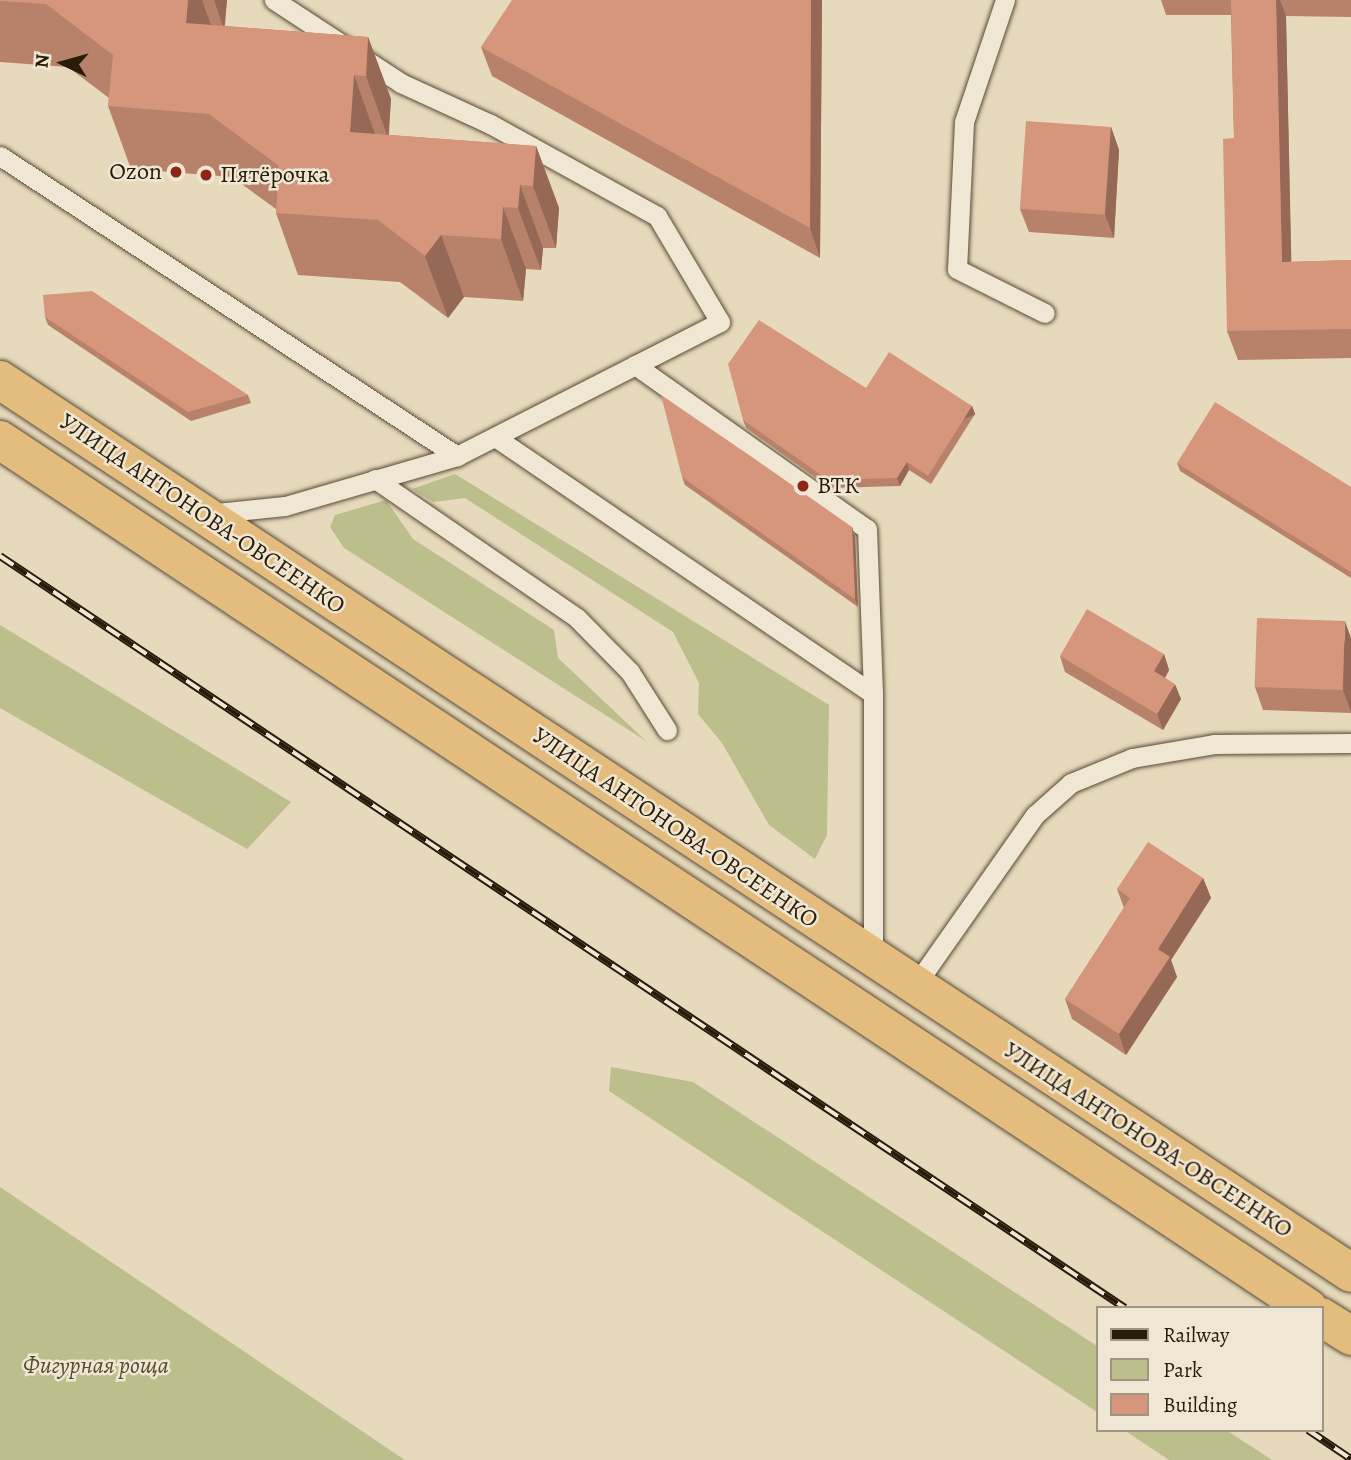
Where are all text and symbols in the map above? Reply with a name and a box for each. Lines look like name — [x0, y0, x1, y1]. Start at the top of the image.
north arrow — [28, 28, 98, 98]
text: N — [29, 53, 56, 69]
place label: Ozon — [109, 158, 162, 186]
place label: Пятёрочка — [220, 161, 330, 189]
marker: Ozon — [168, 164, 184, 180]
marker: Пятёрочка — [198, 167, 214, 183]
street label: УЛИЦА АНТОНОВА-ОВСЕЕНКО — [54, 407, 350, 621]
place label: ВТК — [817, 472, 859, 500]
marker: ВТК — [795, 478, 811, 494]
street label: УЛИЦА АНТОНОВА-ОВСЕЕНКО — [527, 721, 823, 935]
street label: УЛИЦА АНТОНОВА-ОВСЕЕНКО — [998, 1036, 1298, 1244]
legend — [1096, 1306, 1323, 1432]
text: Railway — [1163, 1321, 1229, 1349]
park label: Фигурная роща — [23, 1352, 169, 1380]
text: Park — [1163, 1356, 1202, 1384]
text: Building — [1163, 1391, 1237, 1419]

